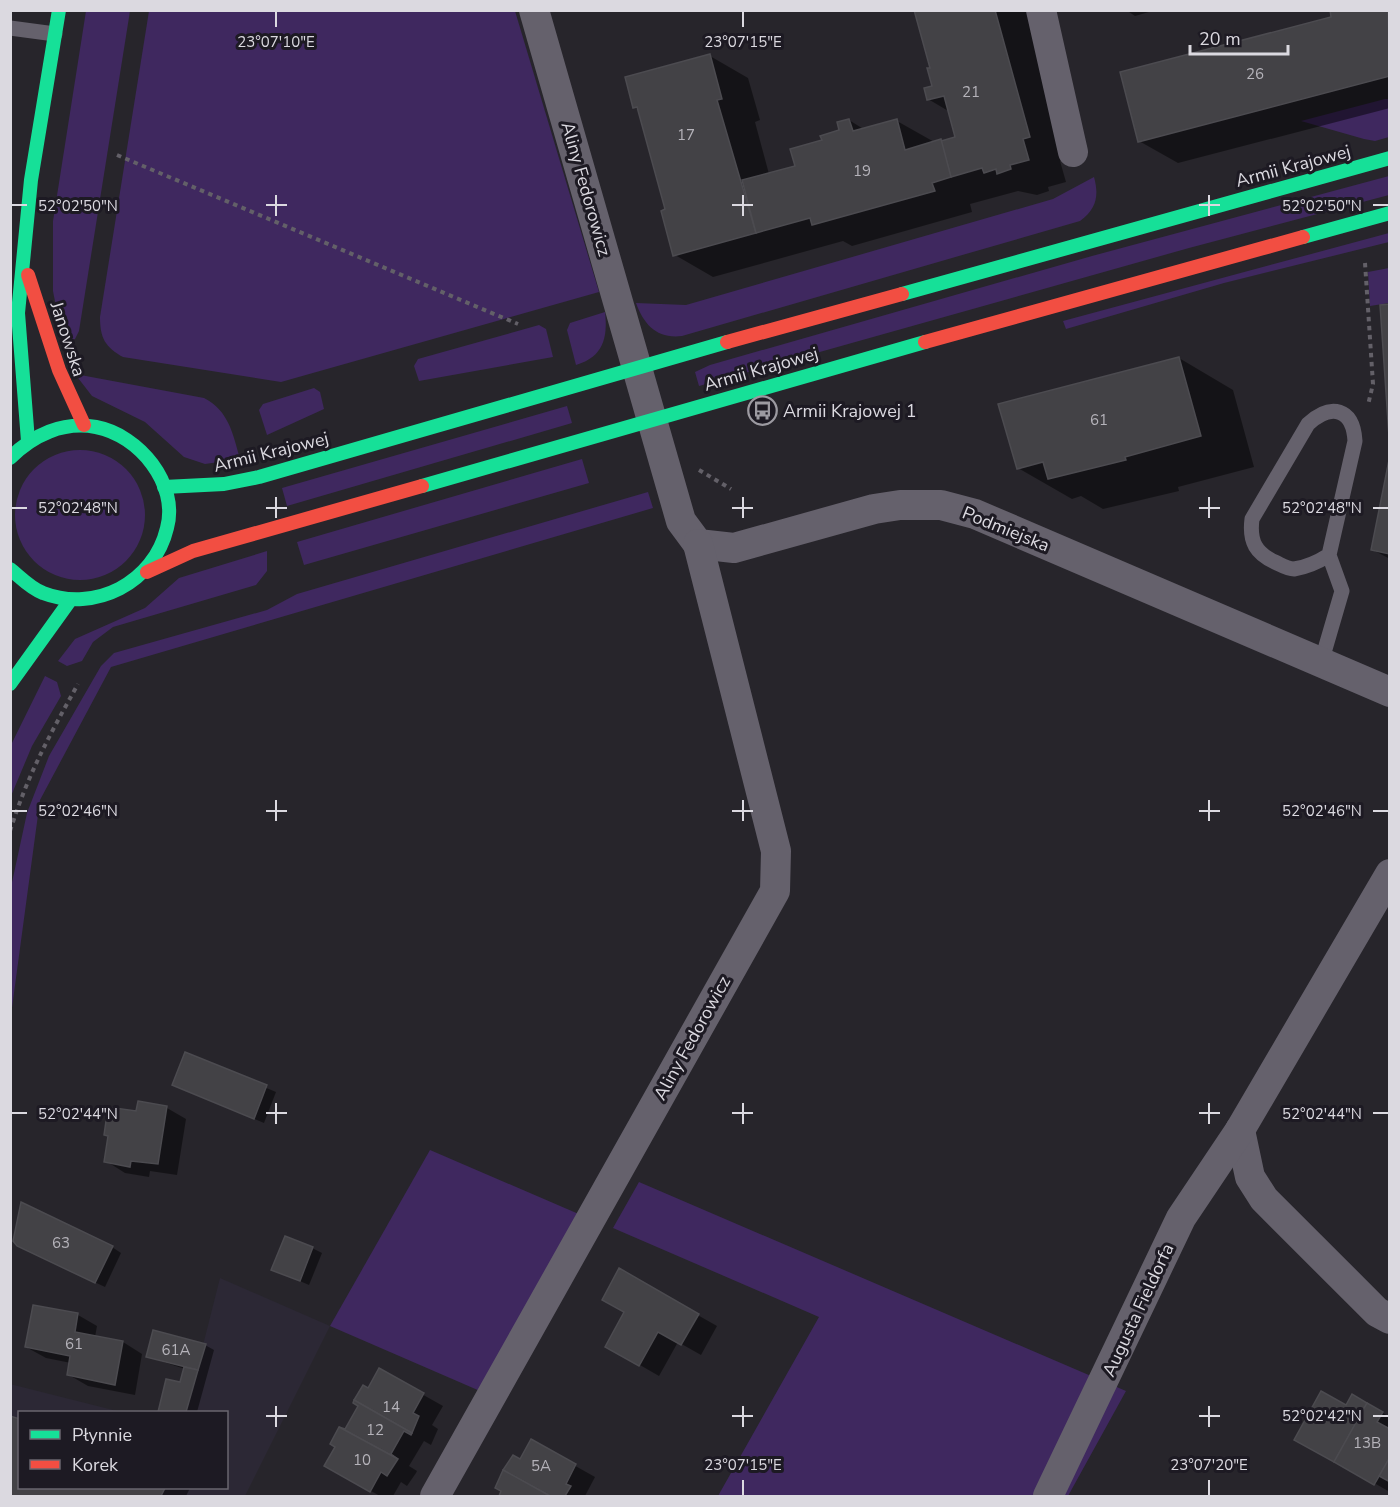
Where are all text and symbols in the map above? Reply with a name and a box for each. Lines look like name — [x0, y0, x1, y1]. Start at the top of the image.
scale bar — [1190, 18, 1288, 56]
text: 20 m — [1199, 27, 1241, 51]
text: 23°07'10"E — [237, 32, 315, 52]
text: 23°07'15"E — [704, 32, 782, 52]
house number: 26 — [1246, 64, 1264, 84]
house number: 21 — [962, 82, 980, 102]
street label: Aliny Fedorowicz — [555, 119, 617, 259]
house number: 17 — [677, 125, 695, 145]
street label: Armii Krajowej — [1233, 139, 1353, 193]
house number: 19 — [853, 161, 871, 181]
text: 52°02'50"N — [38, 196, 118, 216]
text: 52°02'50"N — [1282, 196, 1362, 216]
street label: Janowska — [44, 297, 91, 380]
street label: Armii Krajowej — [701, 341, 821, 397]
bus stop icon: Armii Krajowej 1 — [746, 395, 778, 427]
place label: Armii Krajowej 1 — [783, 399, 916, 423]
house number: 61 — [1090, 410, 1108, 430]
street label: Armii Krajowej — [211, 426, 331, 478]
text: 52°02'48"N — [38, 498, 118, 518]
text: 52°02'48"N — [1282, 498, 1362, 518]
street label: Podmiejska — [959, 501, 1053, 557]
text: 52°02'46"N — [38, 801, 118, 821]
text: 52°02'46"N — [1282, 801, 1362, 821]
street label: Aliny Fedorowicz — [648, 972, 736, 1104]
text: 52°02'44"N — [38, 1104, 118, 1124]
text: 52°02'44"N — [1282, 1104, 1362, 1124]
house number: 63 — [52, 1233, 70, 1253]
street label: Augusta Fieldorfa — [1097, 1239, 1179, 1381]
house number: 61 — [65, 1334, 83, 1354]
house number: 61A — [162, 1340, 191, 1360]
house number: 14 — [382, 1397, 400, 1417]
text: 52°02'42"N — [1282, 1406, 1362, 1426]
legend — [18, 1411, 228, 1489]
house number: 12 — [366, 1420, 384, 1440]
text: Płynnie — [72, 1423, 132, 1447]
house number: 13B — [1353, 1433, 1381, 1453]
house number: 10 — [353, 1450, 371, 1470]
text: Korek — [72, 1453, 119, 1477]
text: 23°07'15"E — [704, 1455, 782, 1475]
text: 23°07'20"E — [1170, 1455, 1248, 1475]
house number: 5A — [531, 1456, 551, 1476]

